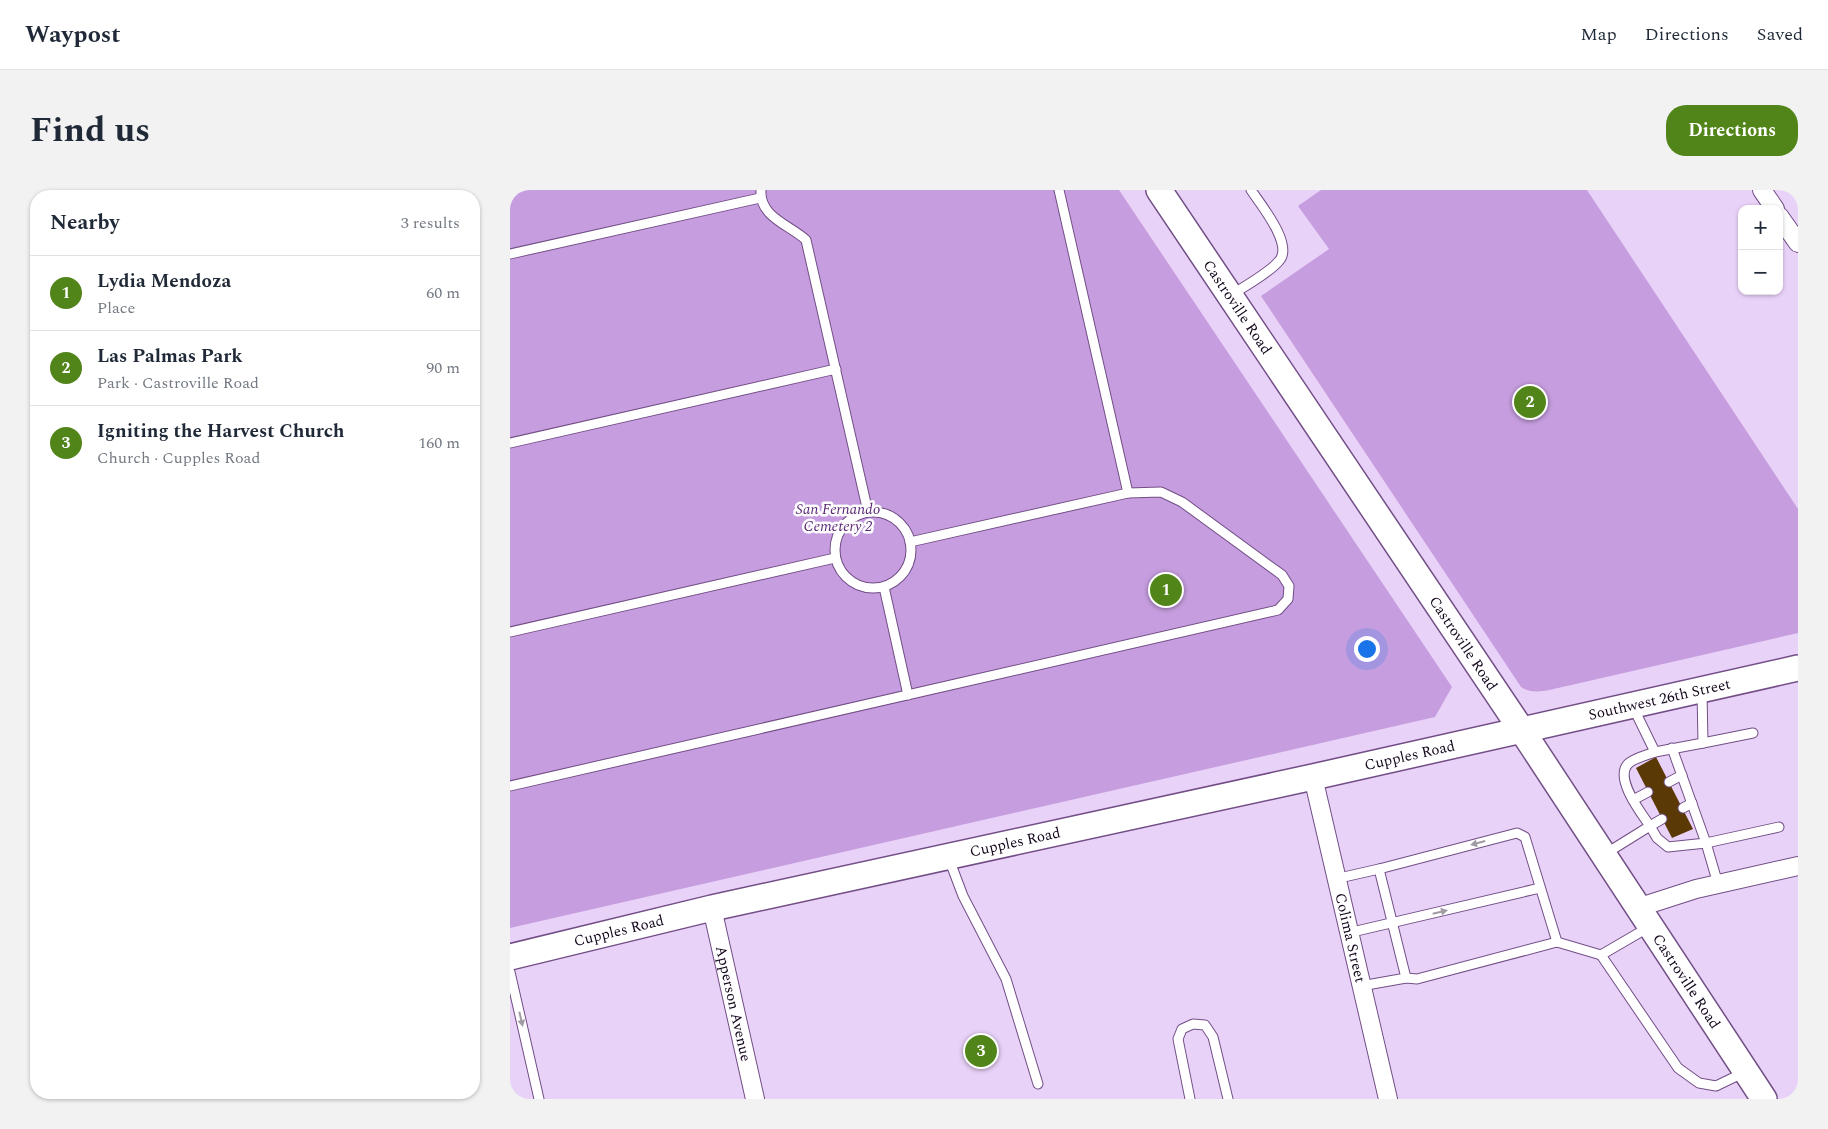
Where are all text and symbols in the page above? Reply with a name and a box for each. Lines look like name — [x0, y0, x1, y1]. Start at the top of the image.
text: Waypost — [25, 17, 121, 53]
text: Map — [1581, 21, 1617, 48]
text: Directions — [1645, 21, 1729, 48]
text: Saved — [1757, 21, 1803, 48]
text: Find us — [30, 104, 150, 157]
button: Directions — [1666, 105, 1798, 156]
map controls — [1738, 205, 1783, 295]
button: + — [1738, 205, 1783, 250]
text: Nearby — [50, 207, 120, 239]
text: 3 results — [401, 211, 460, 235]
button: − — [1738, 250, 1783, 295]
street label: Castroville Road — [1197, 255, 1277, 359]
text: Lydia Mendoza — [97, 267, 231, 296]
text: 1 — [62, 281, 70, 305]
text: 60 m — [426, 281, 460, 305]
text: Place — [97, 296, 135, 320]
text: Las Palmas Park — [97, 342, 243, 371]
text: 2 — [62, 356, 70, 380]
text: 90 m — [426, 356, 460, 380]
text: Park · Castroville Road — [97, 371, 259, 395]
pin: 2 — [1514, 383, 1546, 421]
text: Igniting the Harvest Church — [97, 417, 345, 446]
text: 3 — [62, 431, 70, 455]
text: 160 m — [418, 431, 460, 455]
text: Church · Cupples Road — [97, 446, 260, 470]
park label: San Fernando Cemetery 2 — [796, 498, 880, 538]
pin: 1 — [1150, 571, 1182, 609]
street label: Castroville Road — [1423, 592, 1503, 696]
your location — [1354, 636, 1380, 662]
street label: Southwest 26th Street — [1586, 673, 1733, 727]
street label: Cupples Road — [1362, 734, 1457, 777]
street label: Cupples Road — [968, 821, 1063, 863]
one-way arrow — [1471, 839, 1486, 847]
street label: Colima Street — [1328, 891, 1372, 985]
one-way arrow — [1433, 908, 1448, 916]
street label: Cupples Road — [571, 909, 666, 953]
street label: Castroville Road — [1646, 929, 1726, 1034]
street label: Apperson Avenue — [709, 944, 757, 1064]
one-way arrow — [517, 1012, 525, 1027]
pin: 3 — [965, 1032, 997, 1070]

